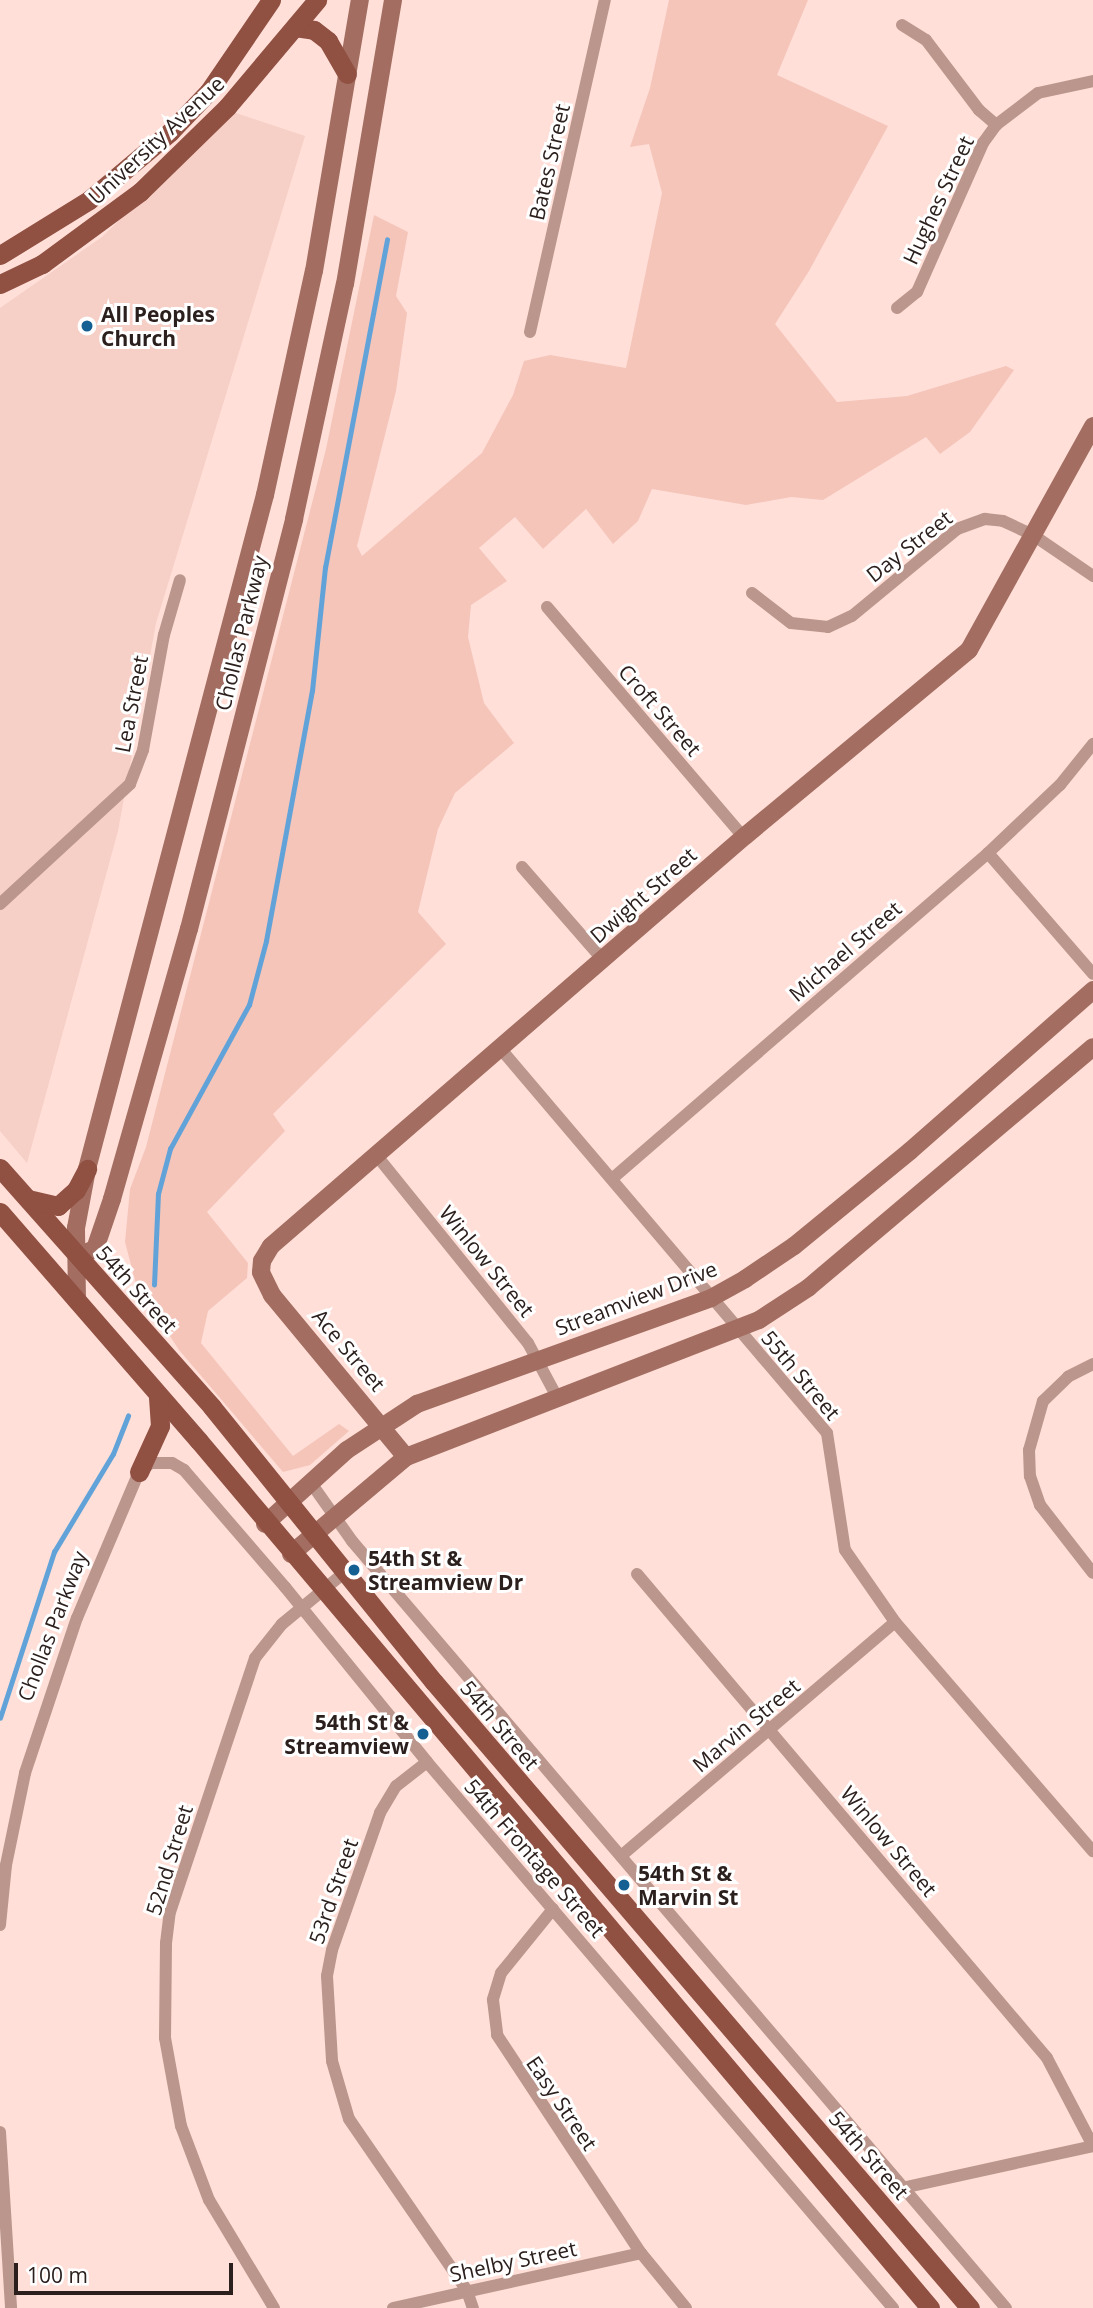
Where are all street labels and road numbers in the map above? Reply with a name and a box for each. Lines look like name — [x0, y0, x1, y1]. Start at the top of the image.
street label: University Avenue — [83, 71, 229, 209]
street label: Bates Street — [523, 101, 575, 223]
street label: Hughes Street — [897, 132, 979, 268]
street label: Day Street — [861, 505, 957, 587]
street label: Chollas Parkway — [210, 553, 272, 713]
street label: Lea Street — [109, 653, 153, 755]
street label: Croft Street — [613, 659, 707, 761]
street label: Dwight Street — [585, 842, 701, 948]
street label: Michael Street — [784, 896, 906, 1006]
street label: Winlow Street — [434, 1200, 540, 1322]
street label: 54th Street — [91, 1240, 183, 1338]
street label: Streamview Drive — [552, 1256, 720, 1340]
street label: Ace Street — [307, 1304, 391, 1396]
street label: 55th Street — [756, 1325, 846, 1425]
street label: Chollas Parkway — [12, 1547, 92, 1705]
street label: Marvin Street — [687, 1673, 805, 1777]
street label: 54th Street — [455, 1675, 545, 1775]
street label: 54th Frontage Street — [459, 1774, 611, 1942]
street label: Winlow Street — [836, 1781, 942, 1901]
street label: 52nd Street — [140, 1802, 198, 1918]
street label: 53rd Street — [303, 1835, 363, 1947]
street label: Easy Street — [521, 2051, 603, 2155]
street label: 54th Street — [824, 2106, 914, 2204]
street label: Shelby Street — [447, 2235, 579, 2287]

